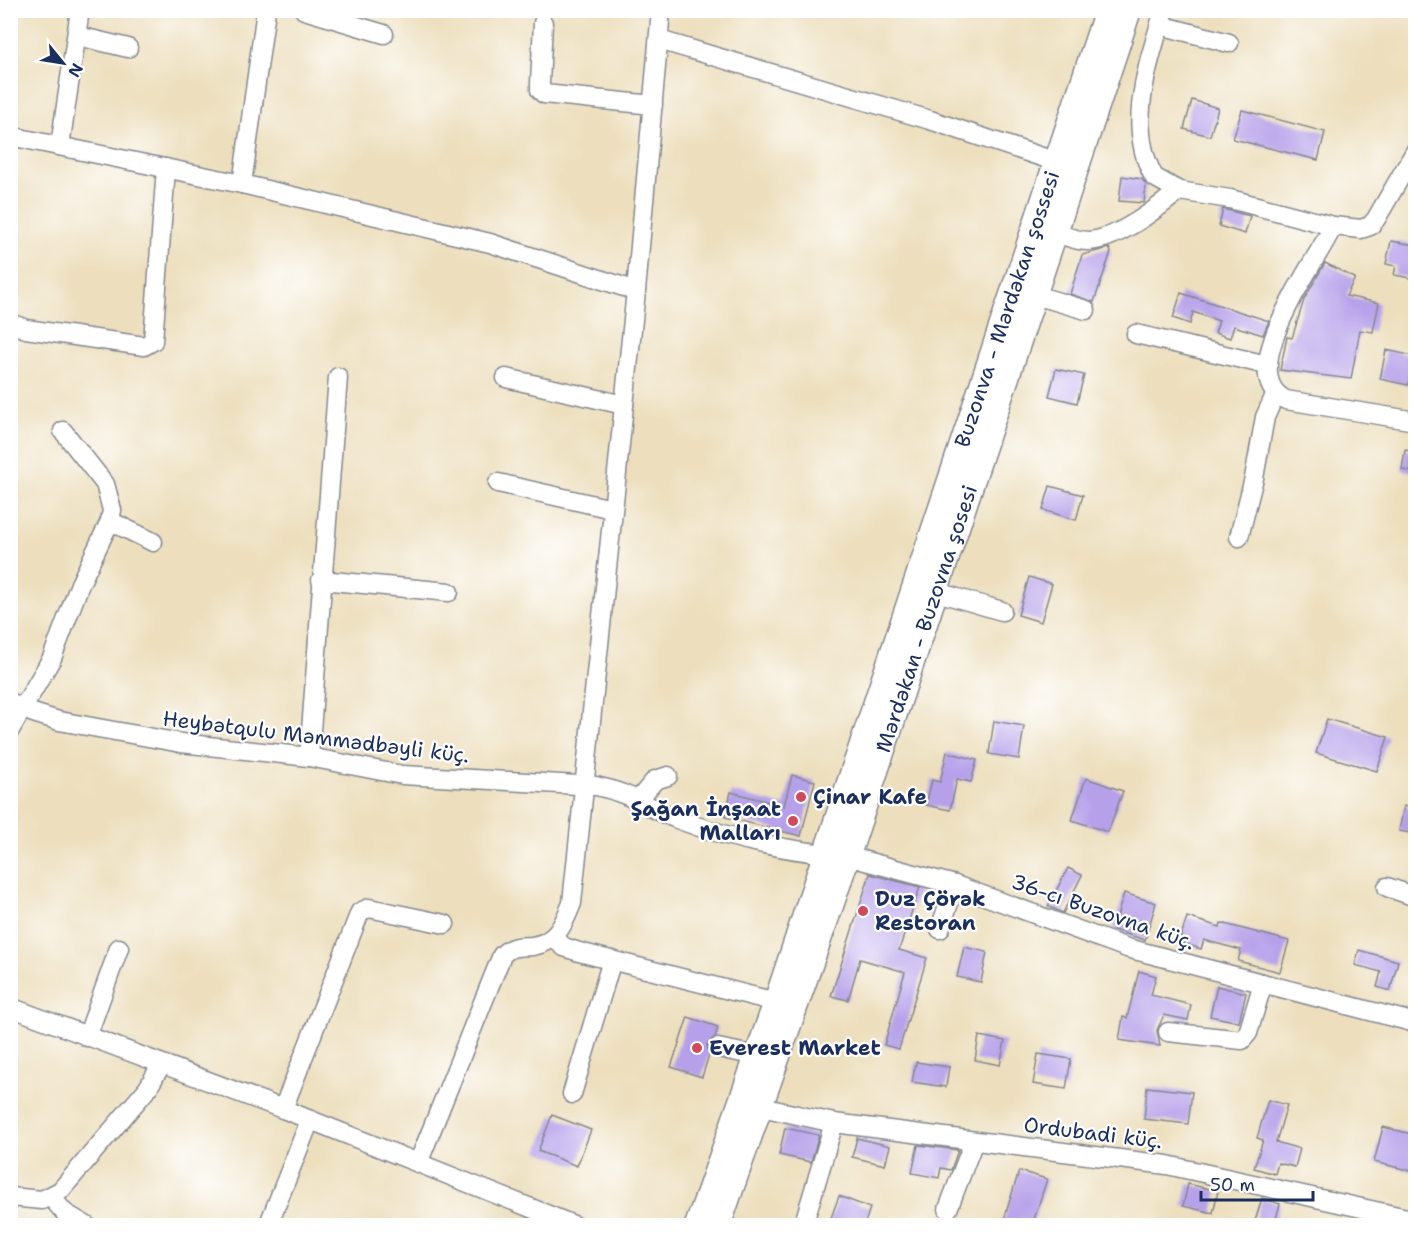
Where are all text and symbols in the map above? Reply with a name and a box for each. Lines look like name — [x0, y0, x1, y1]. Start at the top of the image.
north arrow — [33, 33, 93, 93]
text: N — [63, 60, 88, 81]
street label: Buzonva - Mərdəkan şossesi — [948, 167, 1066, 451]
street label: Mərdəkan - Buzovna şosesi — [869, 481, 984, 756]
street label: Heybətqulu Məmmədbəyli küç. — [161, 704, 471, 770]
place label: Çinar Kafe — [813, 783, 927, 811]
marker: Çinar Kafe — [794, 790, 808, 804]
place label: Şağan İnşaat Malları — [630, 795, 781, 847]
marker: Şağan İnşaat Malları — [786, 814, 800, 828]
street label: 36-cı Buzovna küç. — [1008, 867, 1198, 957]
place label: Duz Çörək Restoran — [875, 885, 986, 937]
marker: Duz Çörək Restoran — [856, 904, 870, 918]
place label: Everest Market — [709, 1034, 881, 1062]
marker: Everest Market — [690, 1041, 704, 1055]
street label: Ordubadi küç. — [1022, 1111, 1164, 1155]
scale bar — [1201, 1164, 1314, 1202]
text: 50 m — [1210, 1173, 1255, 1197]

